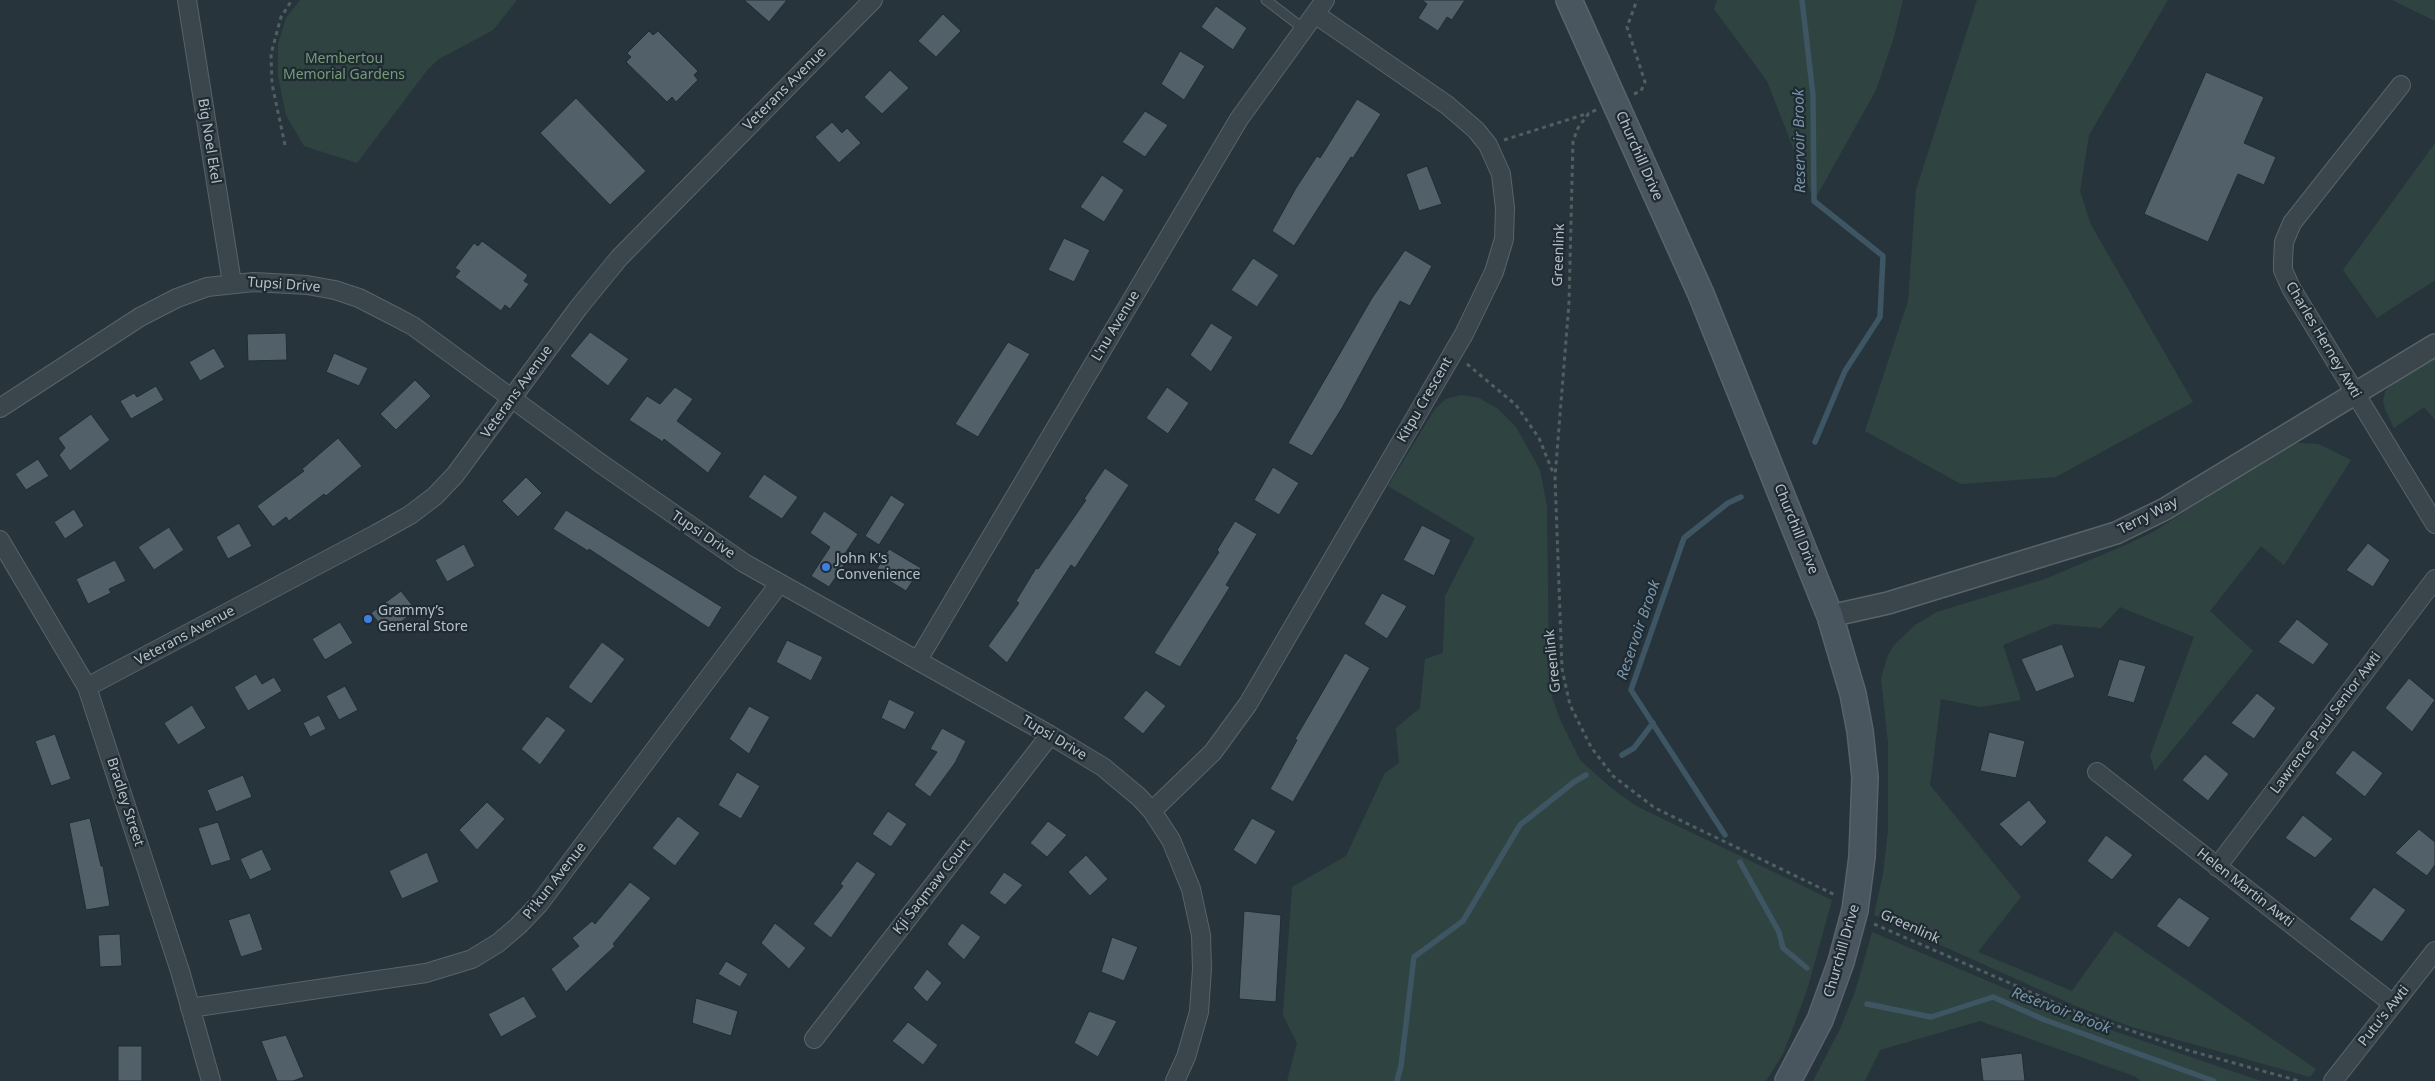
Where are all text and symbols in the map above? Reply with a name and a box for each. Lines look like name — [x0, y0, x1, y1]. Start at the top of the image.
street label: Veterans Avenue — [740, 44, 830, 134]
park label: Membertou Memorial Gardens — [283, 51, 405, 84]
water label: Reservoir Brook — [1790, 89, 1810, 193]
street label: Big Noel Ekel — [194, 97, 224, 185]
street label: Churchill Drive — [1612, 109, 1666, 203]
street label: Greenlink — [1549, 223, 1569, 287]
street label: Tupsi Drive — [247, 274, 321, 296]
street label: Charles Herney Awti — [2282, 279, 2364, 401]
street label: L'nu Avenue — [1088, 288, 1144, 364]
street label: Veterans Avenue — [478, 342, 556, 442]
street label: Kitpu Crescent — [1394, 354, 1456, 446]
street label: Churchill Drive — [1770, 481, 1822, 577]
street label: Terry Way — [2115, 494, 2181, 538]
street label: Tupsi Drive — [668, 508, 738, 562]
place label: John K's Convenience — [836, 551, 920, 584]
marker: John K's Convenience — [820, 561, 832, 573]
water label: Reservoir Brook — [1614, 578, 1664, 682]
street label: Veterans Avenue — [132, 603, 238, 669]
place label: Grammy’s General Store — [378, 603, 468, 636]
marker: Grammy’s General Store — [362, 613, 374, 625]
street label: Greenlink — [1541, 629, 1565, 693]
street label: Lawrence Paul Senior Awti — [2267, 649, 2385, 797]
street label: Tupsi Drive — [1018, 712, 1090, 764]
street label: Bradley Street — [103, 756, 147, 848]
street label: Kji Saqmaw Court — [890, 836, 974, 938]
street label: Pi'kun Avenue — [520, 839, 590, 923]
street label: Helen Martin Awti — [2193, 845, 2297, 931]
street label: Churchill Drive — [1821, 902, 1863, 1000]
street label: Greenlink — [1878, 906, 1942, 948]
street label: Putu's Awti — [2355, 982, 2413, 1050]
water label: Reservoir Brook — [2009, 984, 2113, 1038]

